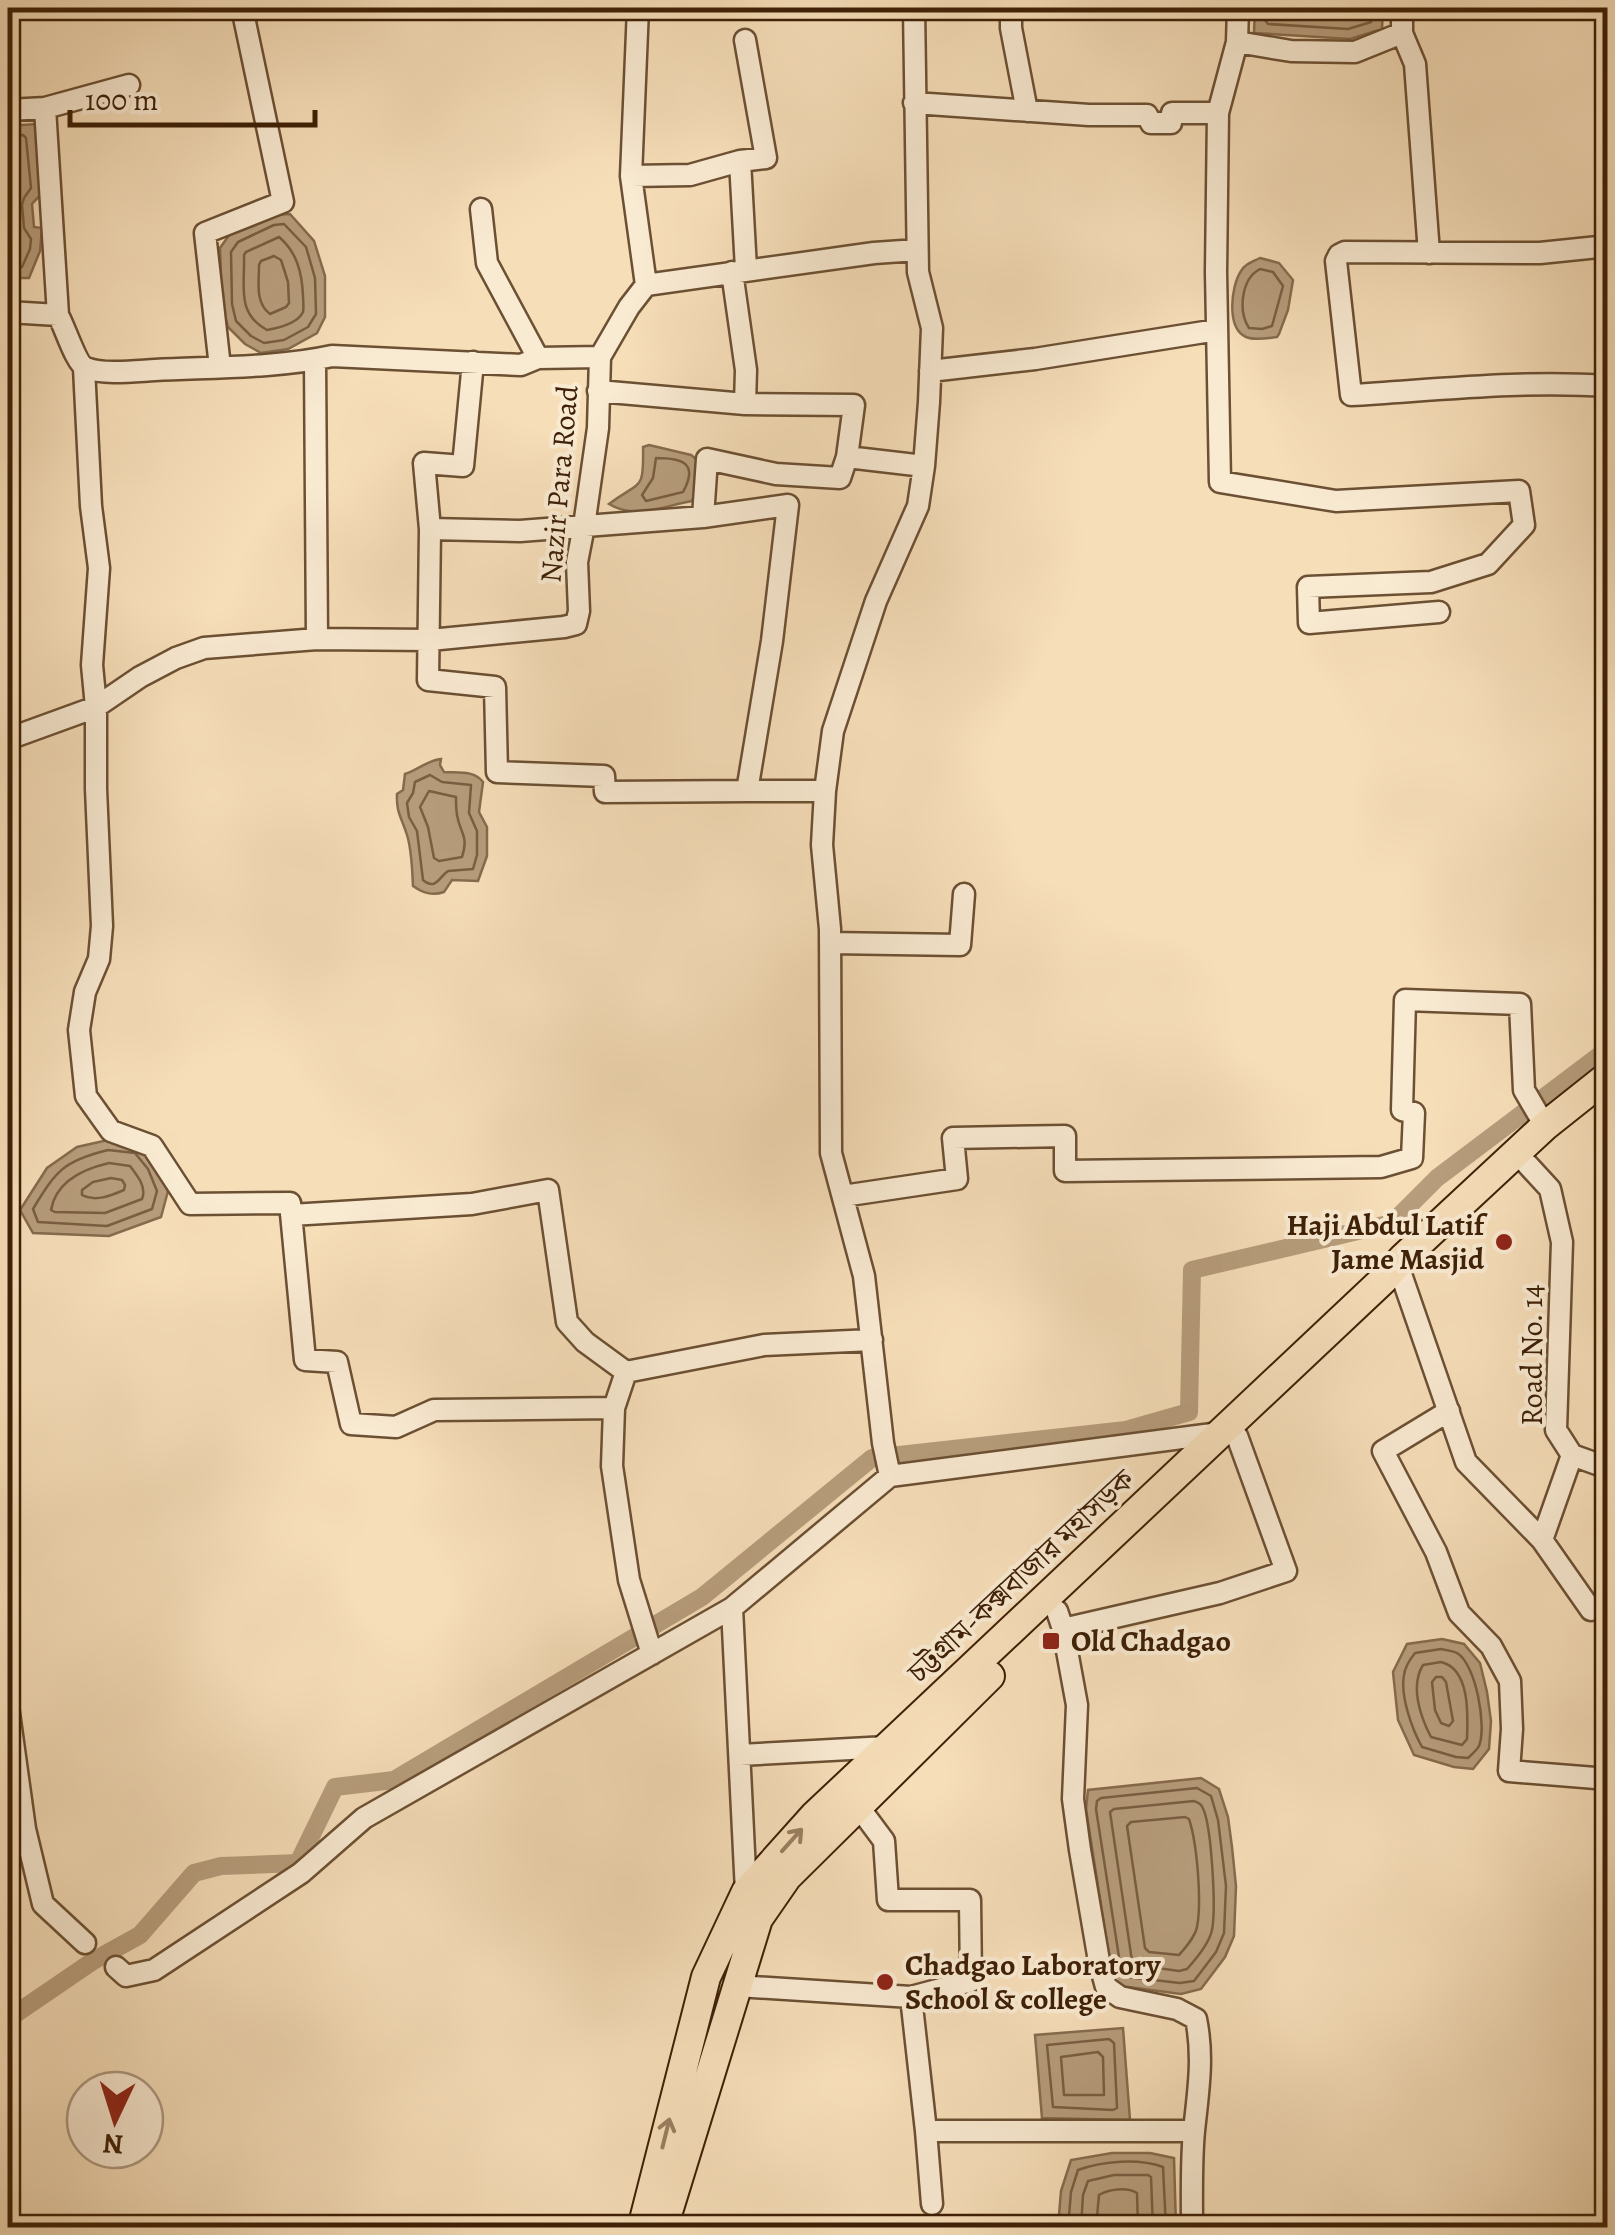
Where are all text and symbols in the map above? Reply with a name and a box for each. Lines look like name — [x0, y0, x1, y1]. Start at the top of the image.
scale bar — [70, 65, 315, 127]
text: 100 m — [85, 80, 158, 120]
street label: Nazir Para Road — [530, 383, 588, 584]
place label: Haji Abdul Latif Jame Masjid — [1287, 1205, 1488, 1279]
marker: Haji Abdul Latif Jame Masjid — [1493, 1231, 1515, 1253]
street label: Road No. 14 — [1512, 1284, 1552, 1426]
street label: চট্টগ্রাম-কক্সবাজার মহাসড়ক — [898, 1460, 1144, 1692]
place label: Old Chadgao — [1071, 1621, 1231, 1661]
marker: Old Chadgao — [1040, 1630, 1062, 1652]
one-way arrow — [781, 1828, 804, 1853]
place label: Chadgao Laboratory School & college — [905, 1945, 1162, 2019]
marker: Chadgao Laboratory School & college — [874, 1971, 896, 1993]
north arrow — [65, 2070, 165, 2170]
one-way arrow — [657, 2118, 676, 2149]
text: N — [102, 2124, 125, 2164]

